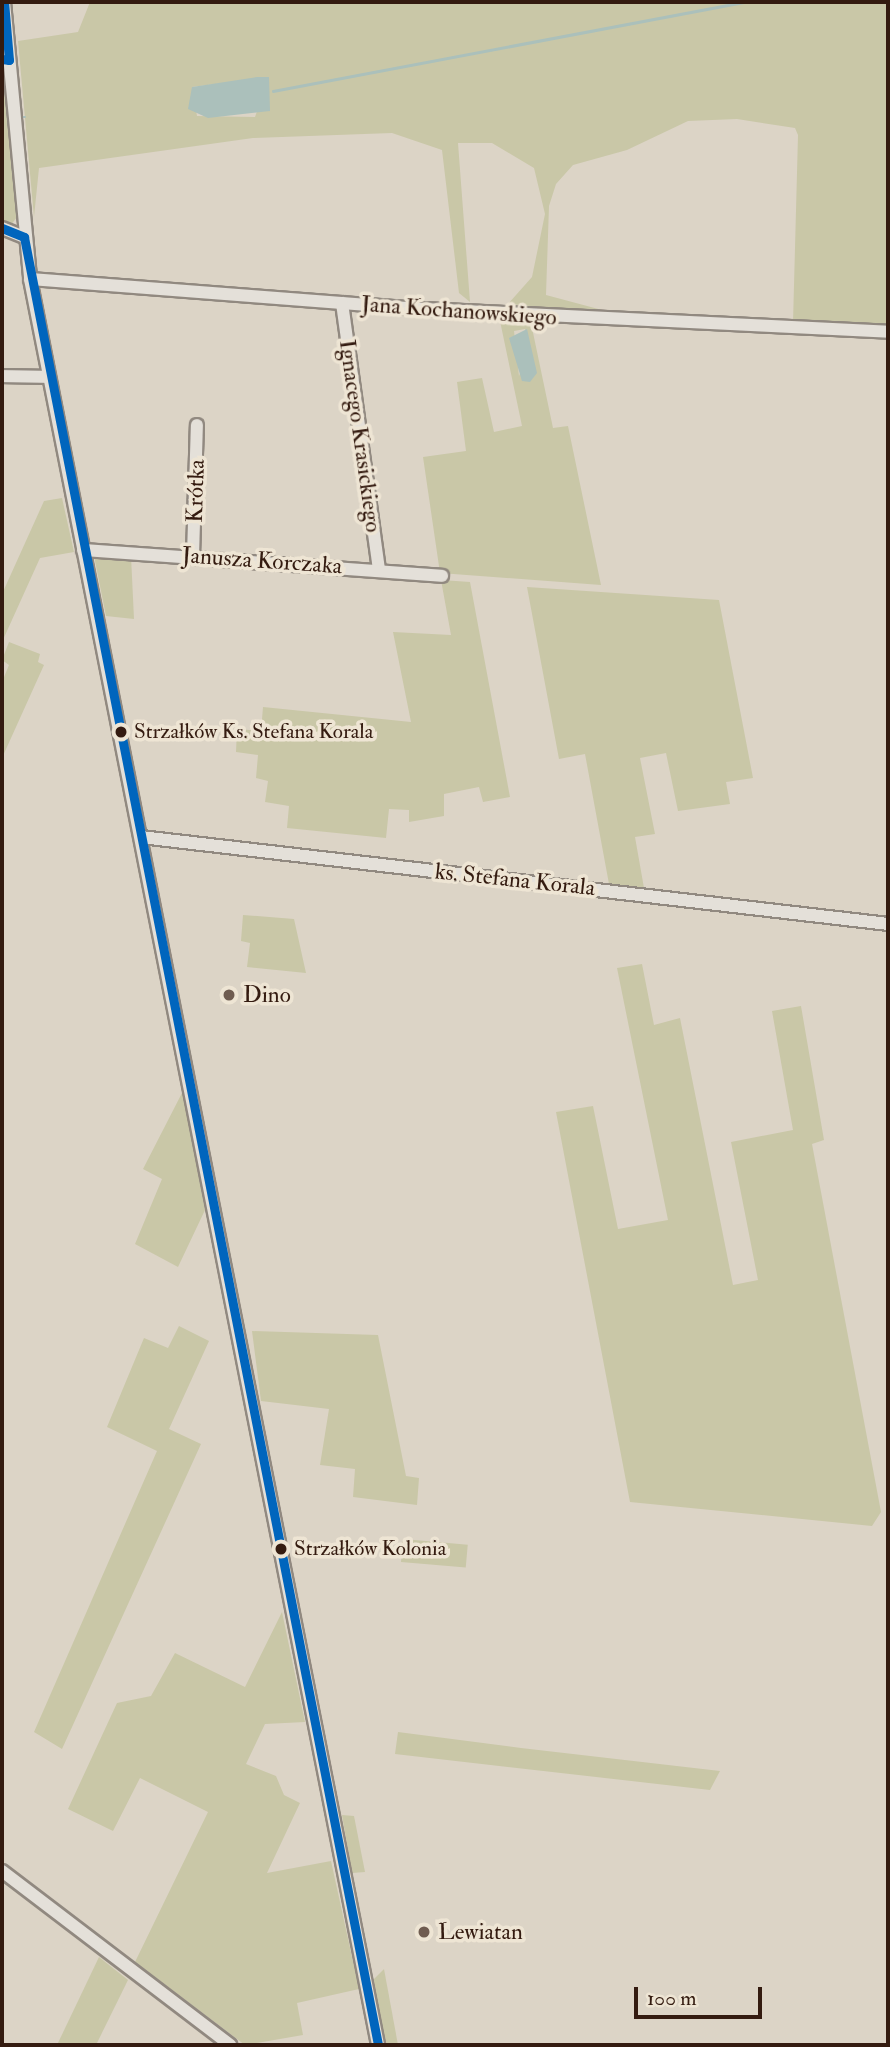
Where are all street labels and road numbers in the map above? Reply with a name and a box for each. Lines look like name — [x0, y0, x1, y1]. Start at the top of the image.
street label: Jana Kochanowskiego — [360, 290, 558, 332]
street label: Ignacego Krasickiego — [333, 338, 387, 534]
street label: Krótka — [181, 459, 211, 523]
street label: Janusza Korczaka — [181, 542, 343, 580]
street label: ks. Stefana Korala — [433, 858, 597, 902]

